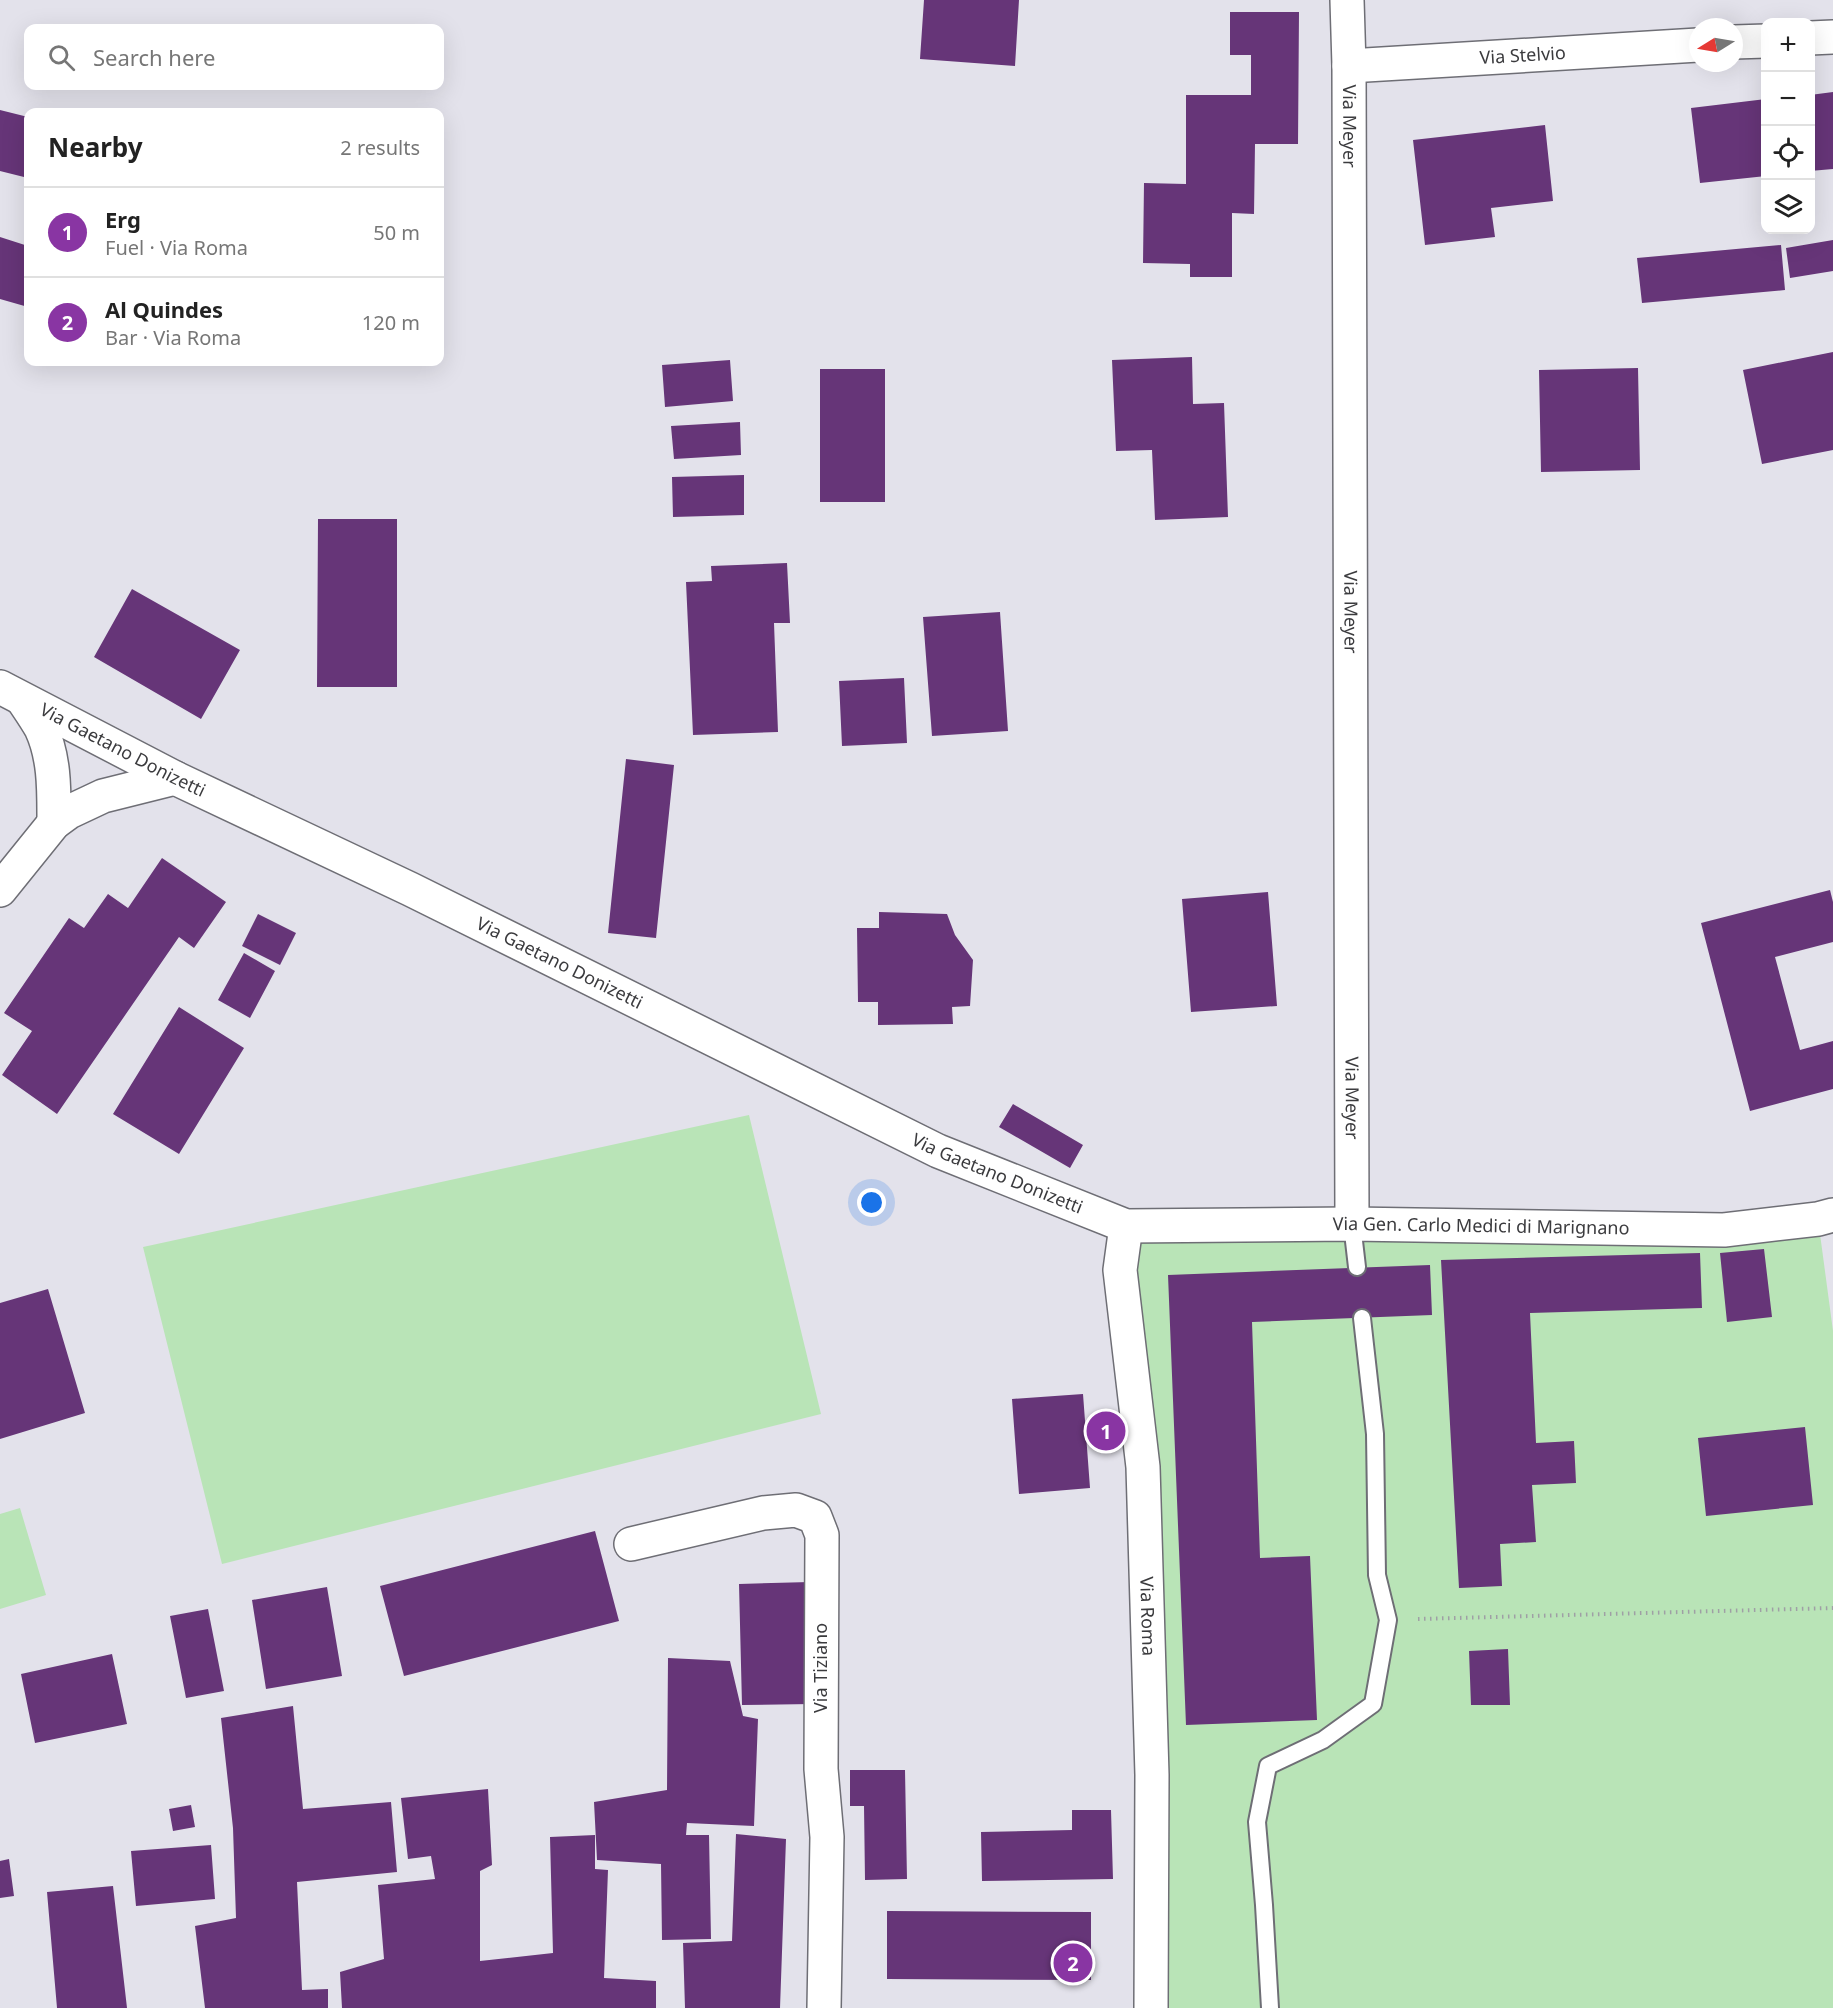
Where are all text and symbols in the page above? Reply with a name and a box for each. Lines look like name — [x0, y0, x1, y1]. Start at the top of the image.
north arrow — [1689, 18, 1743, 72]
map controls — [1761, 18, 1815, 234]
button: + — [1761, 18, 1815, 72]
search box — [24, 24, 444, 90]
street label: Via Stelvio — [1479, 40, 1566, 69]
icon: search — [45, 41, 78, 74]
text: Search here — [93, 42, 215, 72]
button: − — [1761, 72, 1815, 126]
street label: Via Meyer — [1338, 84, 1362, 168]
button: locate — [1761, 126, 1815, 180]
text: Nearby — [48, 129, 143, 165]
text: 2 results — [340, 134, 420, 161]
button: layers — [1761, 180, 1815, 234]
text: Erg — [105, 204, 141, 234]
text: 1 — [62, 219, 73, 246]
text: 50 m — [373, 219, 420, 246]
text: Fuel · Via Roma — [105, 234, 248, 261]
text: Al Quindes — [105, 294, 223, 324]
text: 2 — [62, 309, 73, 336]
text: 120 m — [362, 309, 420, 336]
text: Bar · Via Roma — [105, 324, 241, 351]
street label: Via Meyer — [1339, 570, 1364, 654]
street label: Via Gaetano Donizetti — [36, 697, 210, 802]
street label: Via Gaetano Donizetti — [473, 911, 647, 1014]
street label: Via Meyer — [1341, 1056, 1365, 1140]
street label: Via Gaetano Donizetti — [908, 1127, 1087, 1219]
your location — [857, 1188, 886, 1217]
street label: Via Gen. Carlo Medici di Marignano — [1332, 1211, 1630, 1239]
pin: 1 — [1086, 1408, 1126, 1454]
street label: Via Roma — [1135, 1576, 1162, 1656]
street label: Via Tiziano — [808, 1623, 832, 1713]
pin: 2 — [1054, 1940, 1092, 1986]

